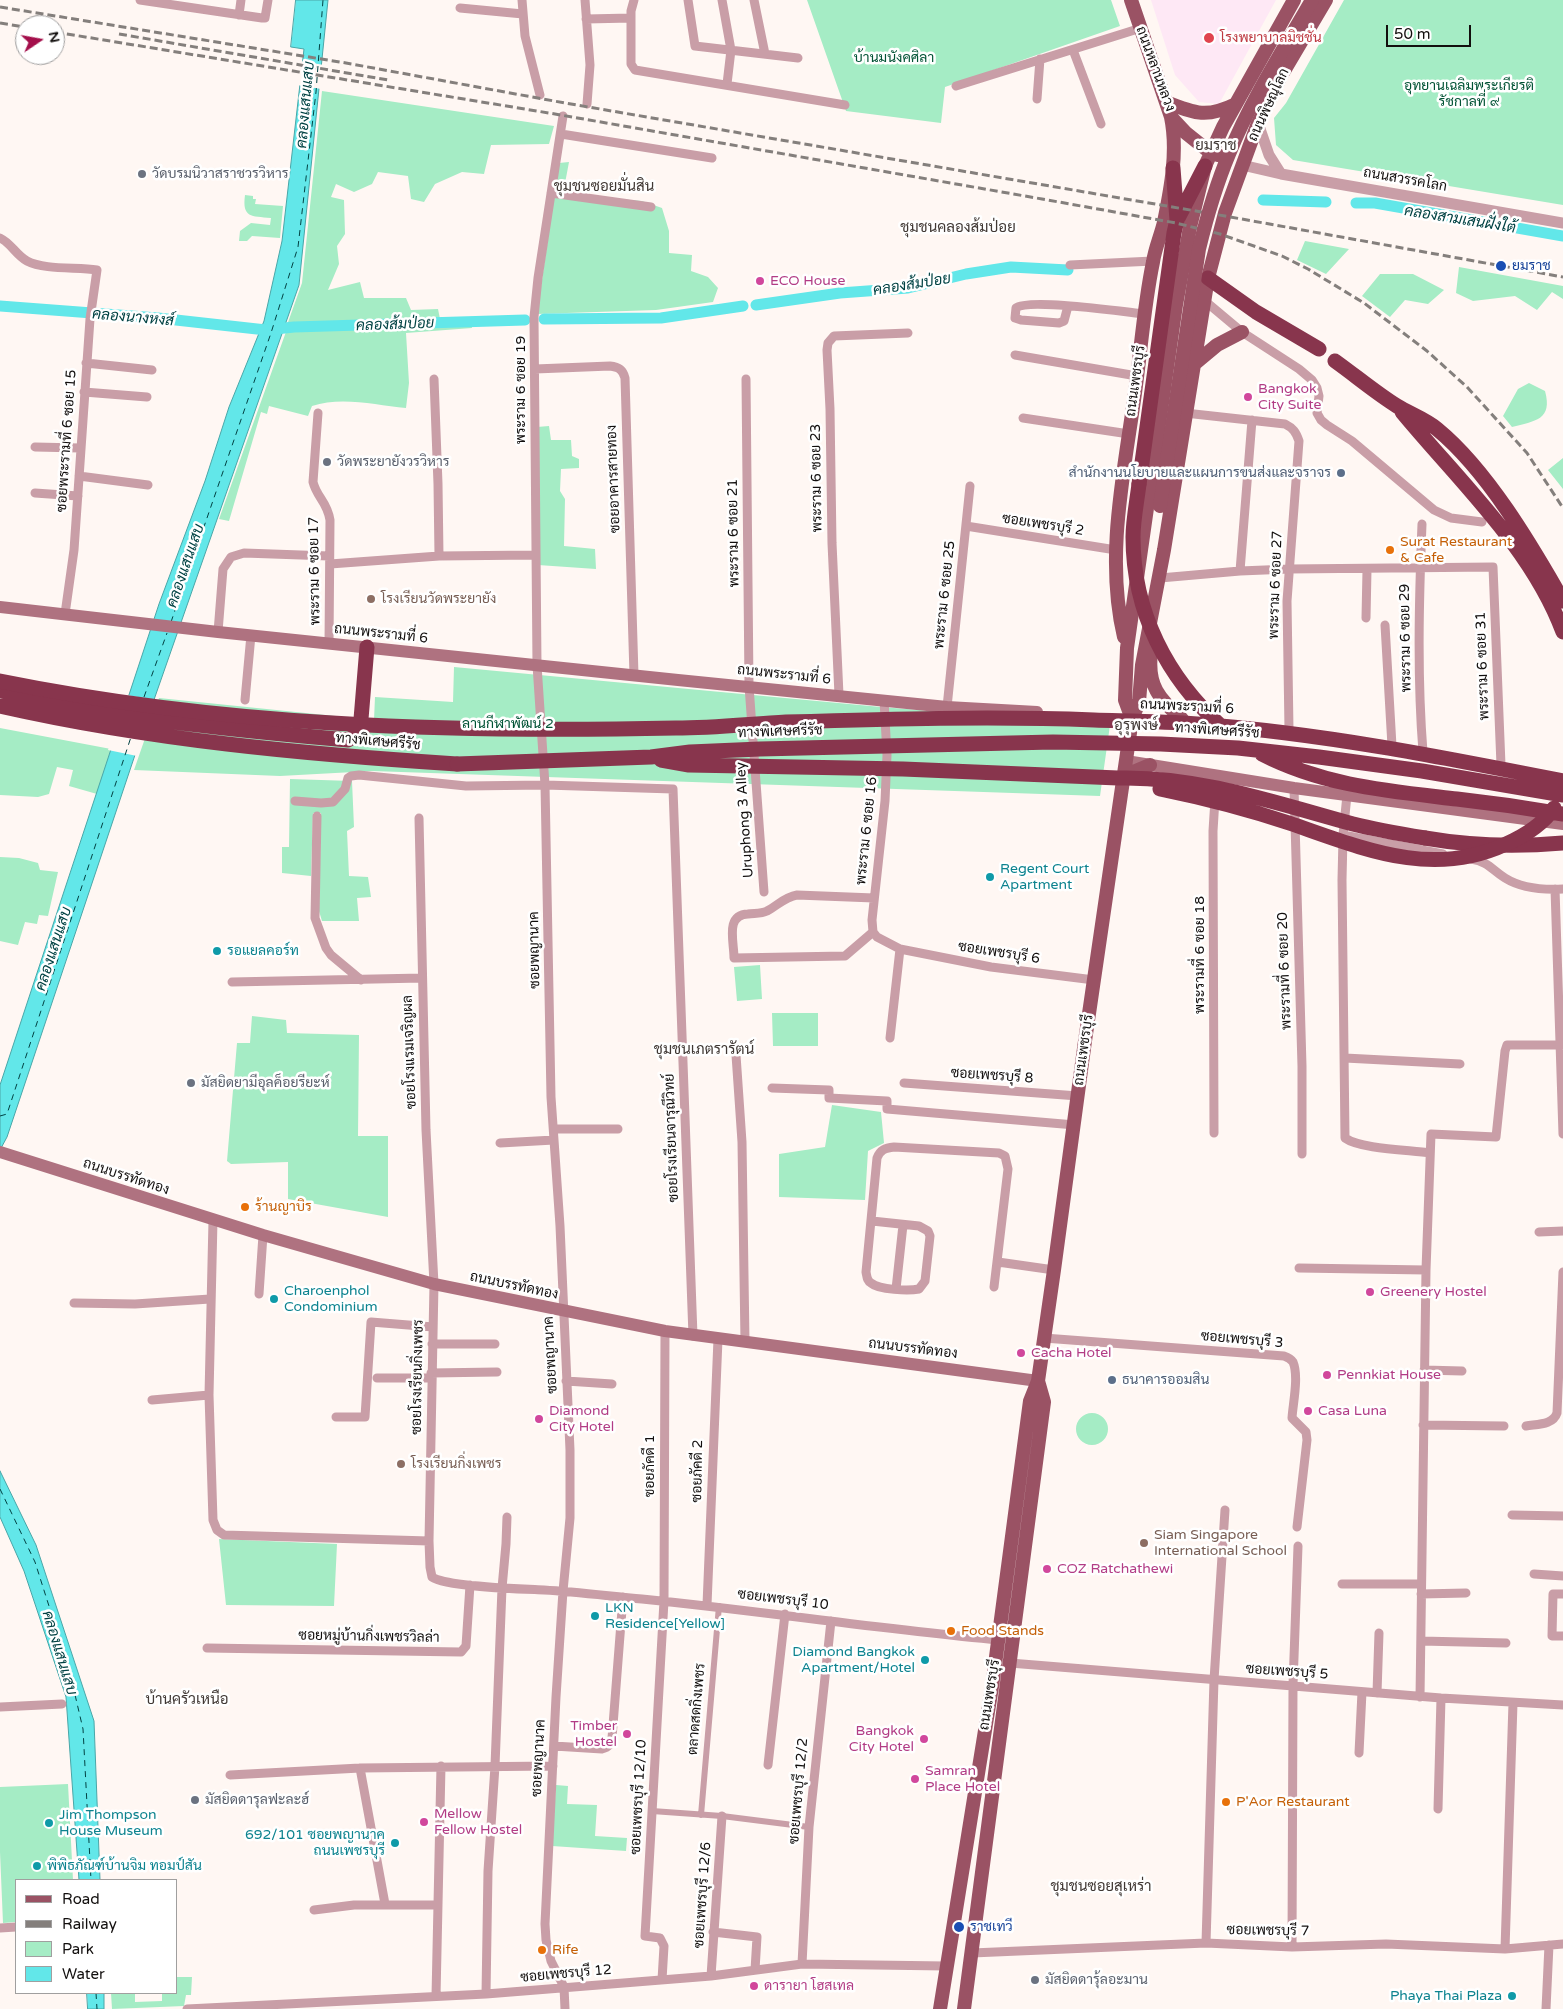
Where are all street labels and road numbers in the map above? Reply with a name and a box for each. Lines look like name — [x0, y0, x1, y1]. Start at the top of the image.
street label: ถนนหลานหลวง — [1132, 24, 1178, 114]
street label: ถนนพิษณุโลก — [1245, 66, 1293, 144]
street label: ถนนสวรรคโลก — [1362, 164, 1448, 196]
street label: พระราม 6 ซอย 19 — [513, 336, 529, 444]
street label: ถนนเพชรบุรี — [1123, 344, 1149, 418]
street label: ซอยพระรามที่ 6 ซอย 15 — [54, 369, 80, 513]
street label: ซอยอาคารสายทอง — [604, 424, 624, 534]
street label: พระราม 6 ซอย 23 — [808, 424, 826, 532]
street label: พระราม 6 ซอย 21 — [725, 479, 743, 587]
street label: ซอยเพชรบุรี 2 — [1001, 510, 1085, 540]
street label: พระราม 6 ซอย 17 — [306, 517, 324, 625]
street label: พระราม 6 ซอย 27 — [1266, 530, 1286, 640]
street label: พระราม 6 ซอย 25 — [931, 540, 959, 650]
street label: พระราม 6 ซอย 29 — [1397, 584, 1415, 692]
street label: พระราม 6 ซอย 31 — [1473, 611, 1493, 721]
street label: ถนนพระรามที่ 6 — [333, 621, 429, 647]
street label: ถนนพระรามที่ 6 — [736, 662, 832, 688]
street label: ถนนพระรามที่ 6 — [1140, 696, 1234, 718]
street label: ทางพิเศษศรีรัช — [1174, 720, 1260, 742]
street label: ทางพิเศษศรีรัช — [737, 722, 823, 742]
street label: ทางพิเศษศรีรัช — [335, 730, 421, 754]
street label: Uruphong 3 Alley — [733, 761, 757, 879]
street label: พระราม 6 ซอย 16 — [853, 776, 881, 886]
street label: พระรามที่ 6 ซอย 18 — [1192, 896, 1208, 1014]
street label: ซอยพญานาค — [526, 911, 544, 989]
street label: พระรามที่ 6 ซอย 20 — [1275, 912, 1295, 1030]
street label: ซอยเพชรบุรี 6 — [957, 938, 1041, 968]
street label: ซอยโรงแรมเจริญผล — [400, 995, 420, 1109]
street label: ถนนเพชรบุรี — [1071, 1013, 1097, 1087]
street label: ซอยเพชรบุรี 8 — [950, 1065, 1034, 1087]
street label: ซอยโรงเรียนจารุณีวิทย์ — [661, 1073, 683, 1203]
street label: ถนนบรรทัดทอง — [81, 1155, 171, 1199]
street label: ถนนบรรทัดทอง — [468, 1268, 560, 1304]
street label: ซอยพญานาค — [541, 1316, 561, 1394]
street label: ซอยโรงเรียนกิ่งเพชร — [409, 1319, 427, 1435]
street label: ซอยเพชรบุรี 3 — [1200, 1328, 1284, 1352]
street label: ถนนบรรทัดทอง — [867, 1335, 959, 1363]
street label: ซอยภัคดี 1 — [642, 1435, 658, 1497]
street label: ซอยภัคดี 2 — [689, 1440, 707, 1502]
street label: ซอยเพชรบุรี 10 — [737, 1586, 829, 1614]
street label: ซอยหมู่บ้านกิ่งเพชรวิลล่า — [298, 1627, 440, 1647]
street label: ถนนเพชรบุรี — [976, 1658, 1004, 1732]
street label: ซอยเพชรบุรี 5 — [1245, 1661, 1329, 1683]
street label: ตลาดสดกิ่งเพชร — [685, 1662, 709, 1756]
street label: ซอยพญานาค — [529, 1719, 549, 1797]
street label: ซอยเพชรบุรี 12/2 — [786, 1737, 812, 1845]
street label: ซอยเพชรบุรี 12/10 — [628, 1739, 650, 1855]
street label: ซอยเพชรบุรี 12/6 — [691, 1841, 715, 1949]
street label: ซอยเพชรบุรี 7 — [1226, 1922, 1310, 1940]
street label: ซอยเพชรบุรี 12 — [520, 1962, 612, 1986]

